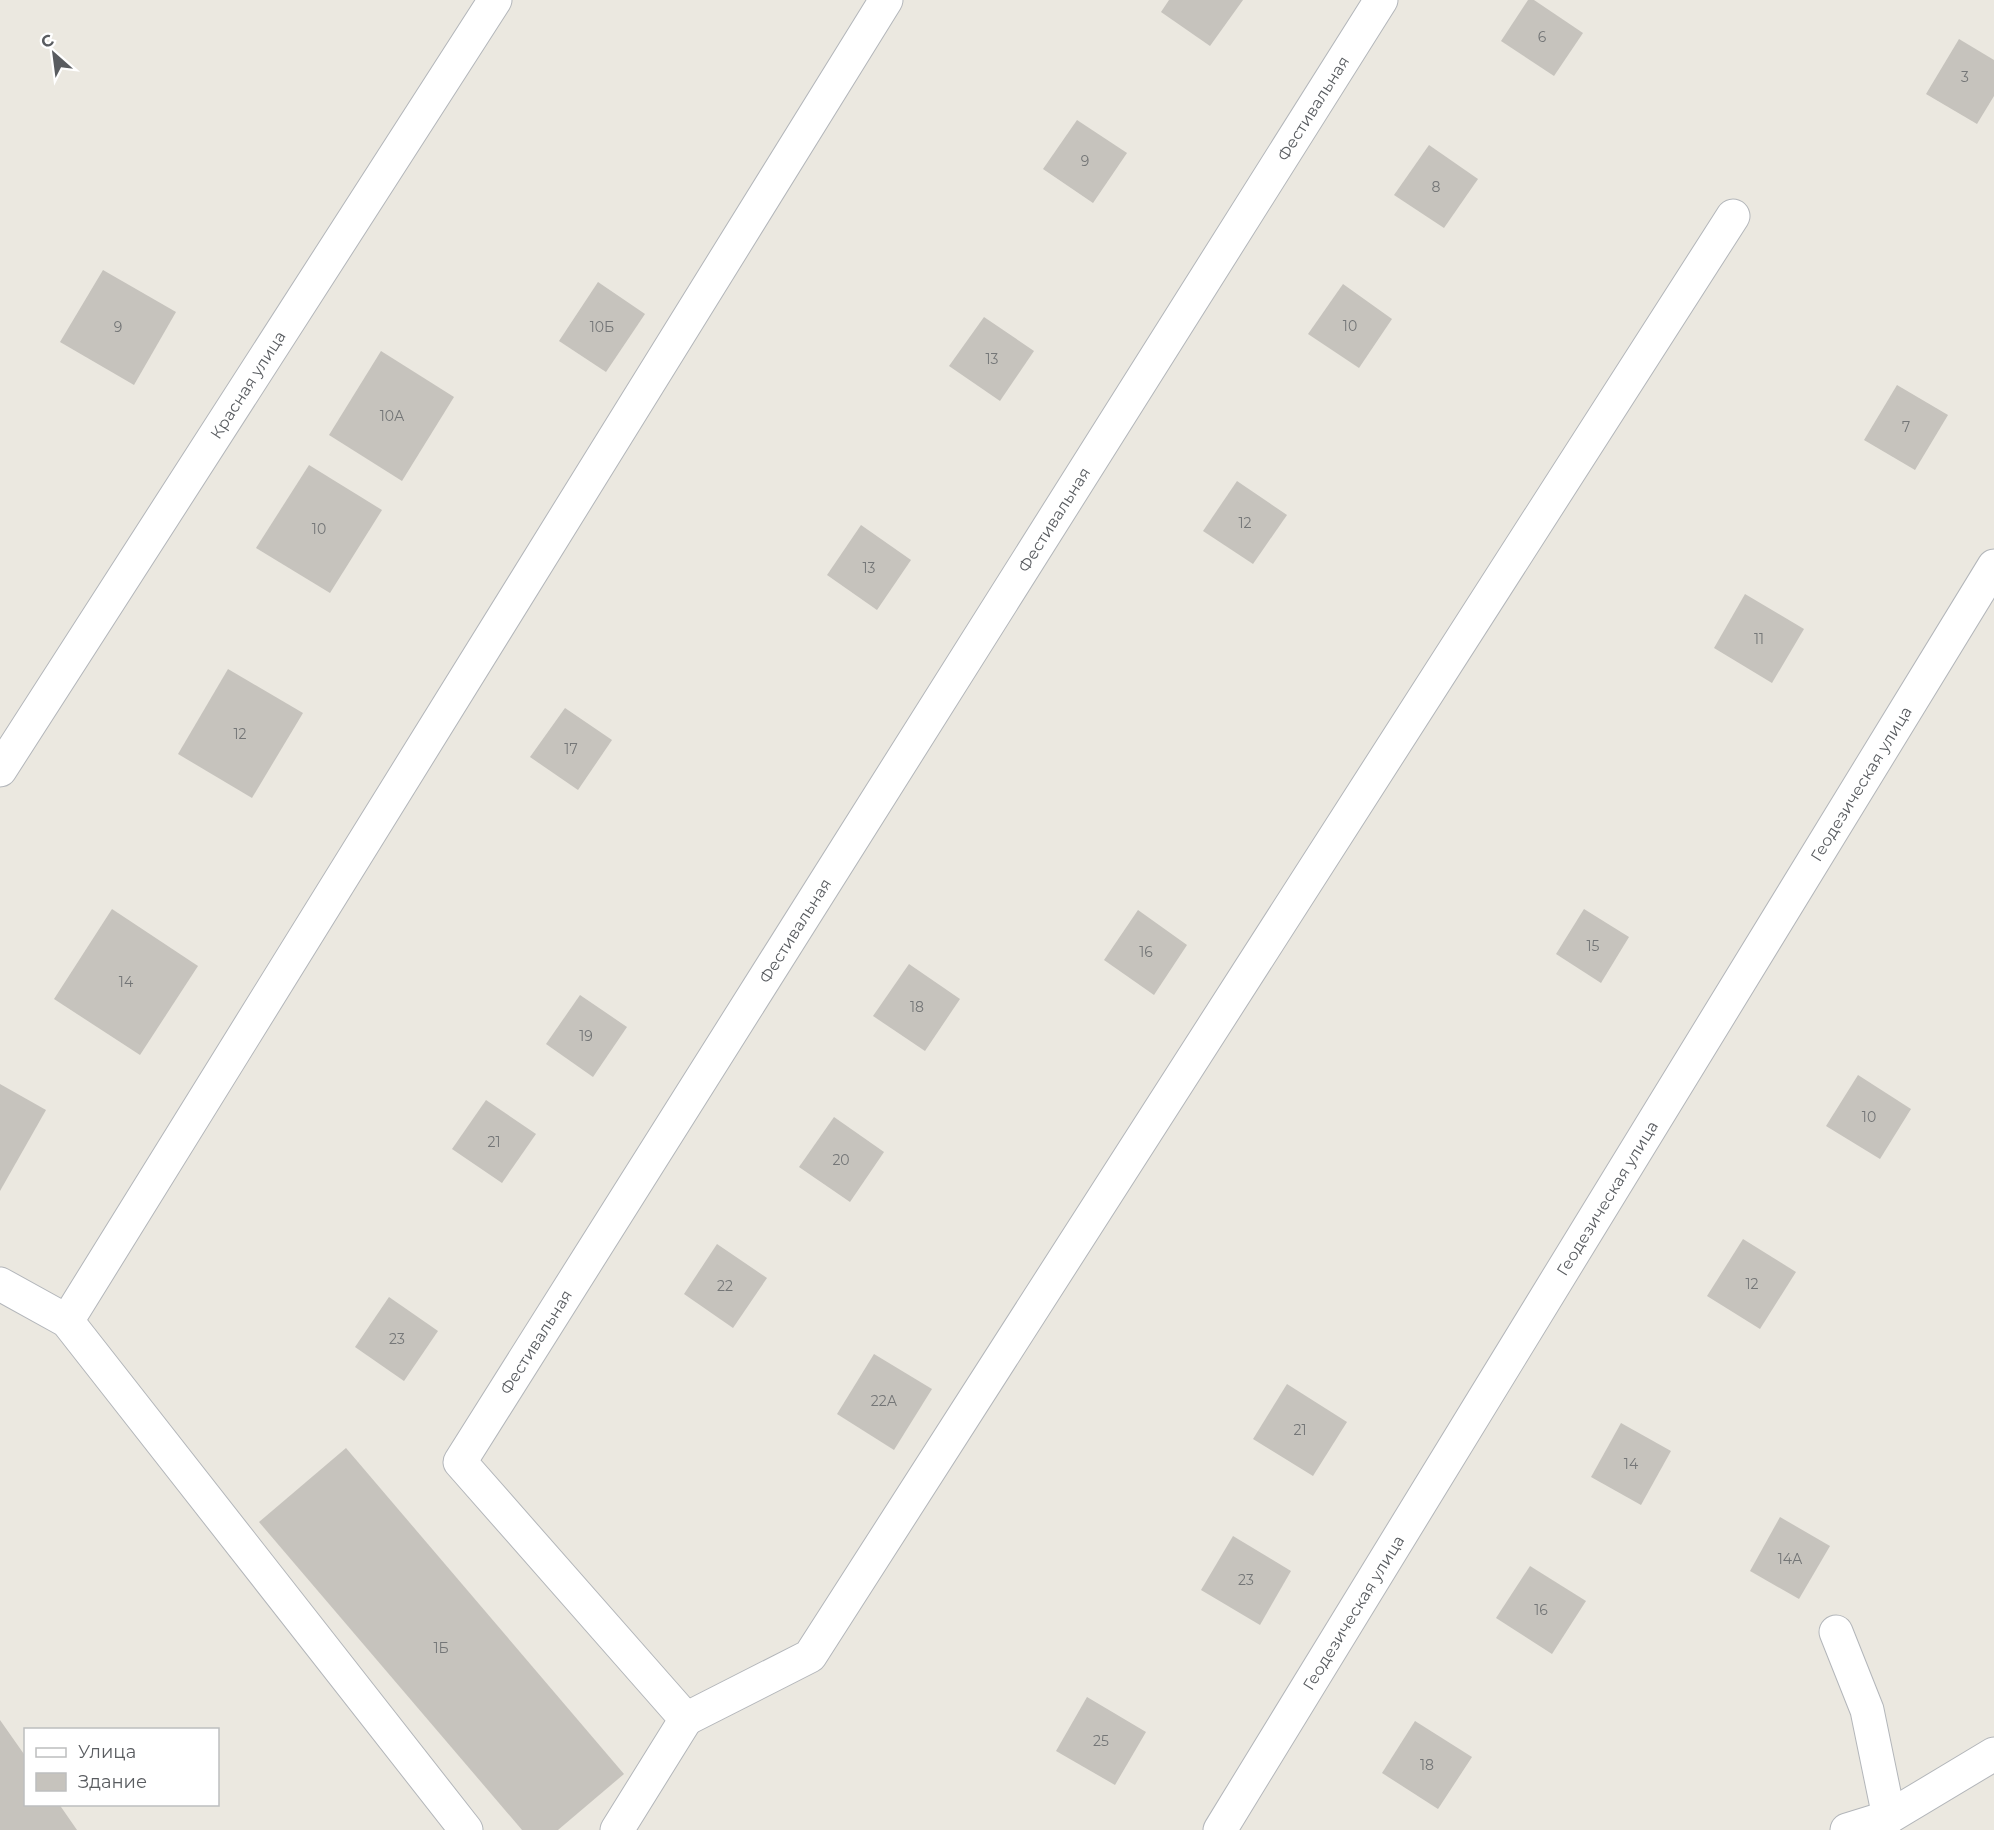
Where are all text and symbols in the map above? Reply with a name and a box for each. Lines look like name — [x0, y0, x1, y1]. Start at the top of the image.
north arrow — [24, 24, 84, 84]
house number: 6 — [1538, 28, 1547, 46]
text: С — [38, 30, 57, 52]
street label: Фестивальная — [1273, 52, 1353, 164]
house number: 3 — [1961, 68, 1969, 86]
house number: 9 — [1081, 152, 1089, 170]
house number: 8 — [1432, 178, 1441, 196]
house number: 10 — [1343, 317, 1357, 335]
house number: 9 — [114, 318, 122, 336]
house number: 10Б — [590, 318, 614, 336]
street label: Красная улица — [206, 327, 289, 442]
house number: 13 — [986, 350, 999, 368]
house number: 10А — [380, 407, 405, 425]
house number: 7 — [1902, 418, 1910, 436]
street label: Фестивальная — [1014, 464, 1094, 575]
house number: 12 — [1238, 514, 1252, 532]
house number: 10 — [312, 520, 326, 538]
house number: 13 — [863, 559, 876, 577]
house number: 11 — [1754, 630, 1764, 648]
street label: Геодезическая улица — [1806, 703, 1915, 864]
house number: 12 — [233, 725, 247, 743]
house number: 17 — [564, 740, 578, 758]
street label: Фестивальная — [755, 875, 835, 986]
house number: 15 — [1587, 937, 1600, 955]
house number: 16 — [1139, 943, 1153, 961]
house number: 14 — [119, 973, 134, 991]
house number: 18 — [910, 998, 924, 1016]
house number: 19 — [579, 1027, 593, 1045]
house number: 10 — [1862, 1108, 1876, 1126]
street label: Геодезическая улица — [1552, 1117, 1662, 1279]
house number: 21 — [487, 1133, 501, 1151]
house number: 20 — [832, 1151, 850, 1169]
house number: 12 — [1745, 1275, 1759, 1293]
house number: 22 — [717, 1277, 733, 1295]
street label: Фестивальная — [496, 1286, 576, 1398]
house number: 23 — [389, 1330, 405, 1348]
house number: 22А — [871, 1392, 898, 1410]
house number: 21 — [1293, 1421, 1307, 1439]
house number: 14 — [1624, 1455, 1639, 1473]
street label: Геодезическая улица — [1299, 1532, 1408, 1693]
house number: 14А — [1778, 1550, 1803, 1568]
house number: 23 — [1238, 1571, 1254, 1589]
house number: 16 — [1534, 1601, 1548, 1619]
house number: 1Б — [433, 1639, 449, 1657]
legend — [24, 1728, 219, 1806]
house number: 25 — [1093, 1732, 1109, 1750]
text: Улица — [78, 1741, 136, 1763]
house number: 18 — [1420, 1756, 1434, 1774]
text: Здание — [78, 1771, 147, 1793]

